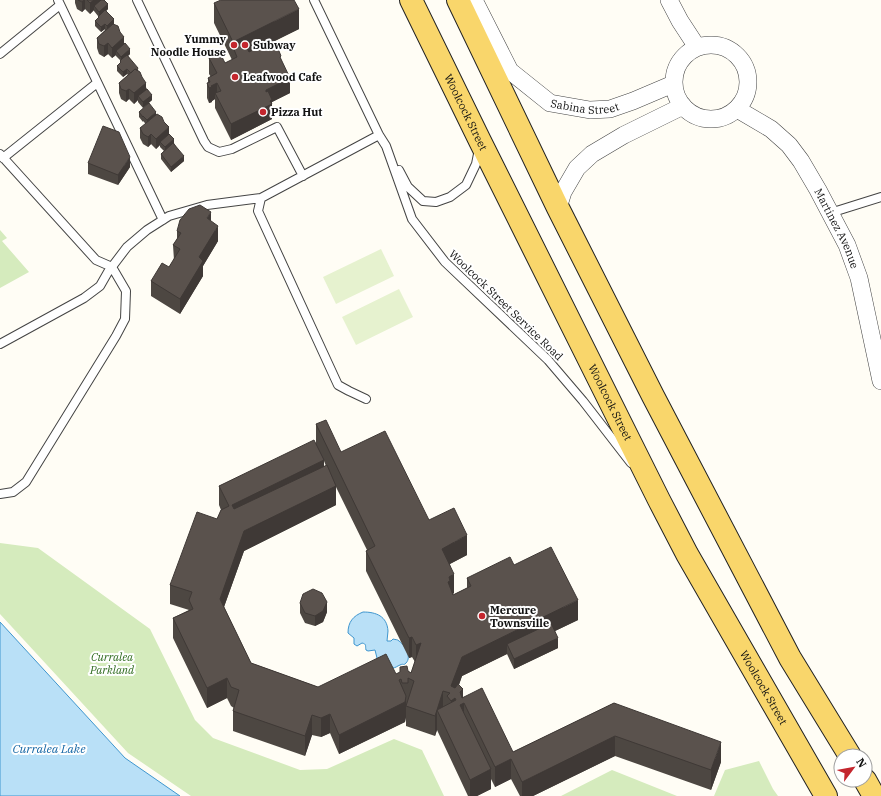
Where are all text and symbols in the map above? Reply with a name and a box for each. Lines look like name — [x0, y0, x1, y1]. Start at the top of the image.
place label: Yummy Noodle House — [151, 32, 227, 59]
place label: Subway — [253, 38, 296, 52]
marker: Yummy Noodle House — [229, 40, 239, 50]
marker: Subway — [240, 40, 250, 50]
place label: Leafwood Cafe — [243, 70, 322, 84]
marker: Leafwood Cafe — [230, 72, 240, 82]
street label: Woolcock Street — [441, 72, 491, 153]
street label: Sabina Street — [549, 96, 621, 117]
place label: Pizza Hut — [271, 105, 322, 119]
marker: Pizza Hut — [258, 107, 268, 117]
street label: Martinez Avenue — [811, 186, 862, 271]
street label: Woolcock Street Service Road — [446, 247, 566, 363]
street label: Woolcock Street — [585, 362, 635, 443]
place label: Mercure Townsville — [490, 603, 549, 630]
marker: Mercure Townsville — [477, 611, 487, 621]
street label: Woolcock Street — [737, 648, 791, 727]
park label: Curralea Parkland — [89, 650, 135, 677]
water label: Curralea Lake — [12, 741, 86, 756]
north arrow — [833, 748, 873, 788]
text: N — [853, 755, 870, 770]

